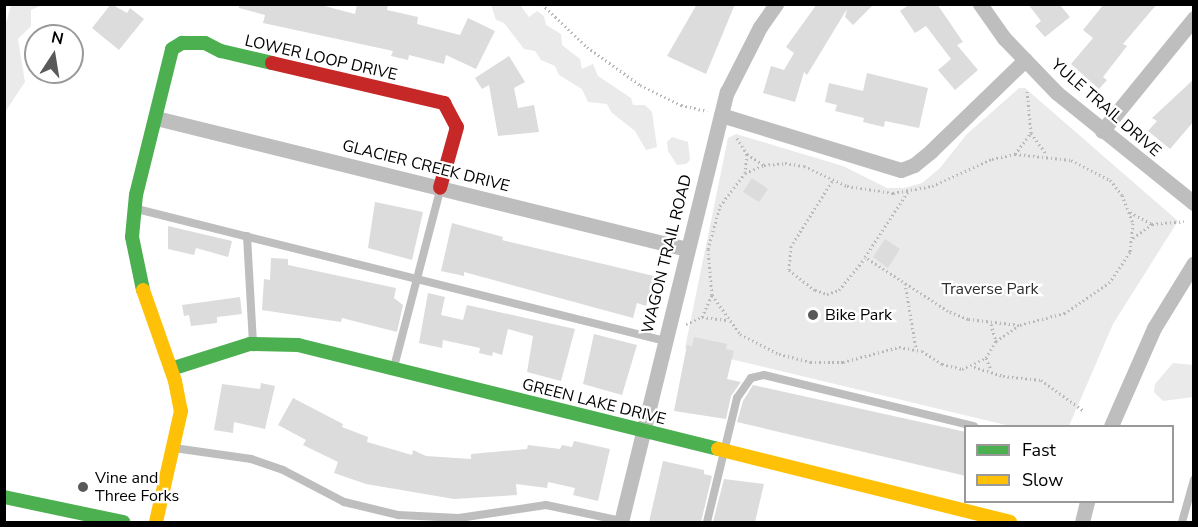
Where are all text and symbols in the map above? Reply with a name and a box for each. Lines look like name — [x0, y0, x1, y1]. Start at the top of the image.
north arrow — [24, 24, 84, 84]
text: N — [49, 26, 65, 50]
street label: LOWER LOOP DRIVE — [243, 31, 399, 85]
street label: YULE TRAIL DRIVE — [1047, 55, 1165, 161]
street label: GLACIER CREEK DRIVE — [340, 136, 512, 196]
street label: WAGON TRAIL ROAD — [638, 173, 696, 335]
park label: Traverse Park — [941, 279, 1039, 299]
place label: Bike Park — [825, 305, 892, 325]
marker: Bike Park — [806, 308, 820, 322]
street label: GREEN LAKE DRIVE — [520, 375, 668, 429]
legend — [964, 425, 1174, 503]
text: Fast — [1022, 438, 1056, 462]
place label: Vine and Three Forks — [95, 468, 179, 506]
text: Slow — [1022, 468, 1063, 492]
marker: Vine and Three Forks — [76, 480, 90, 494]

